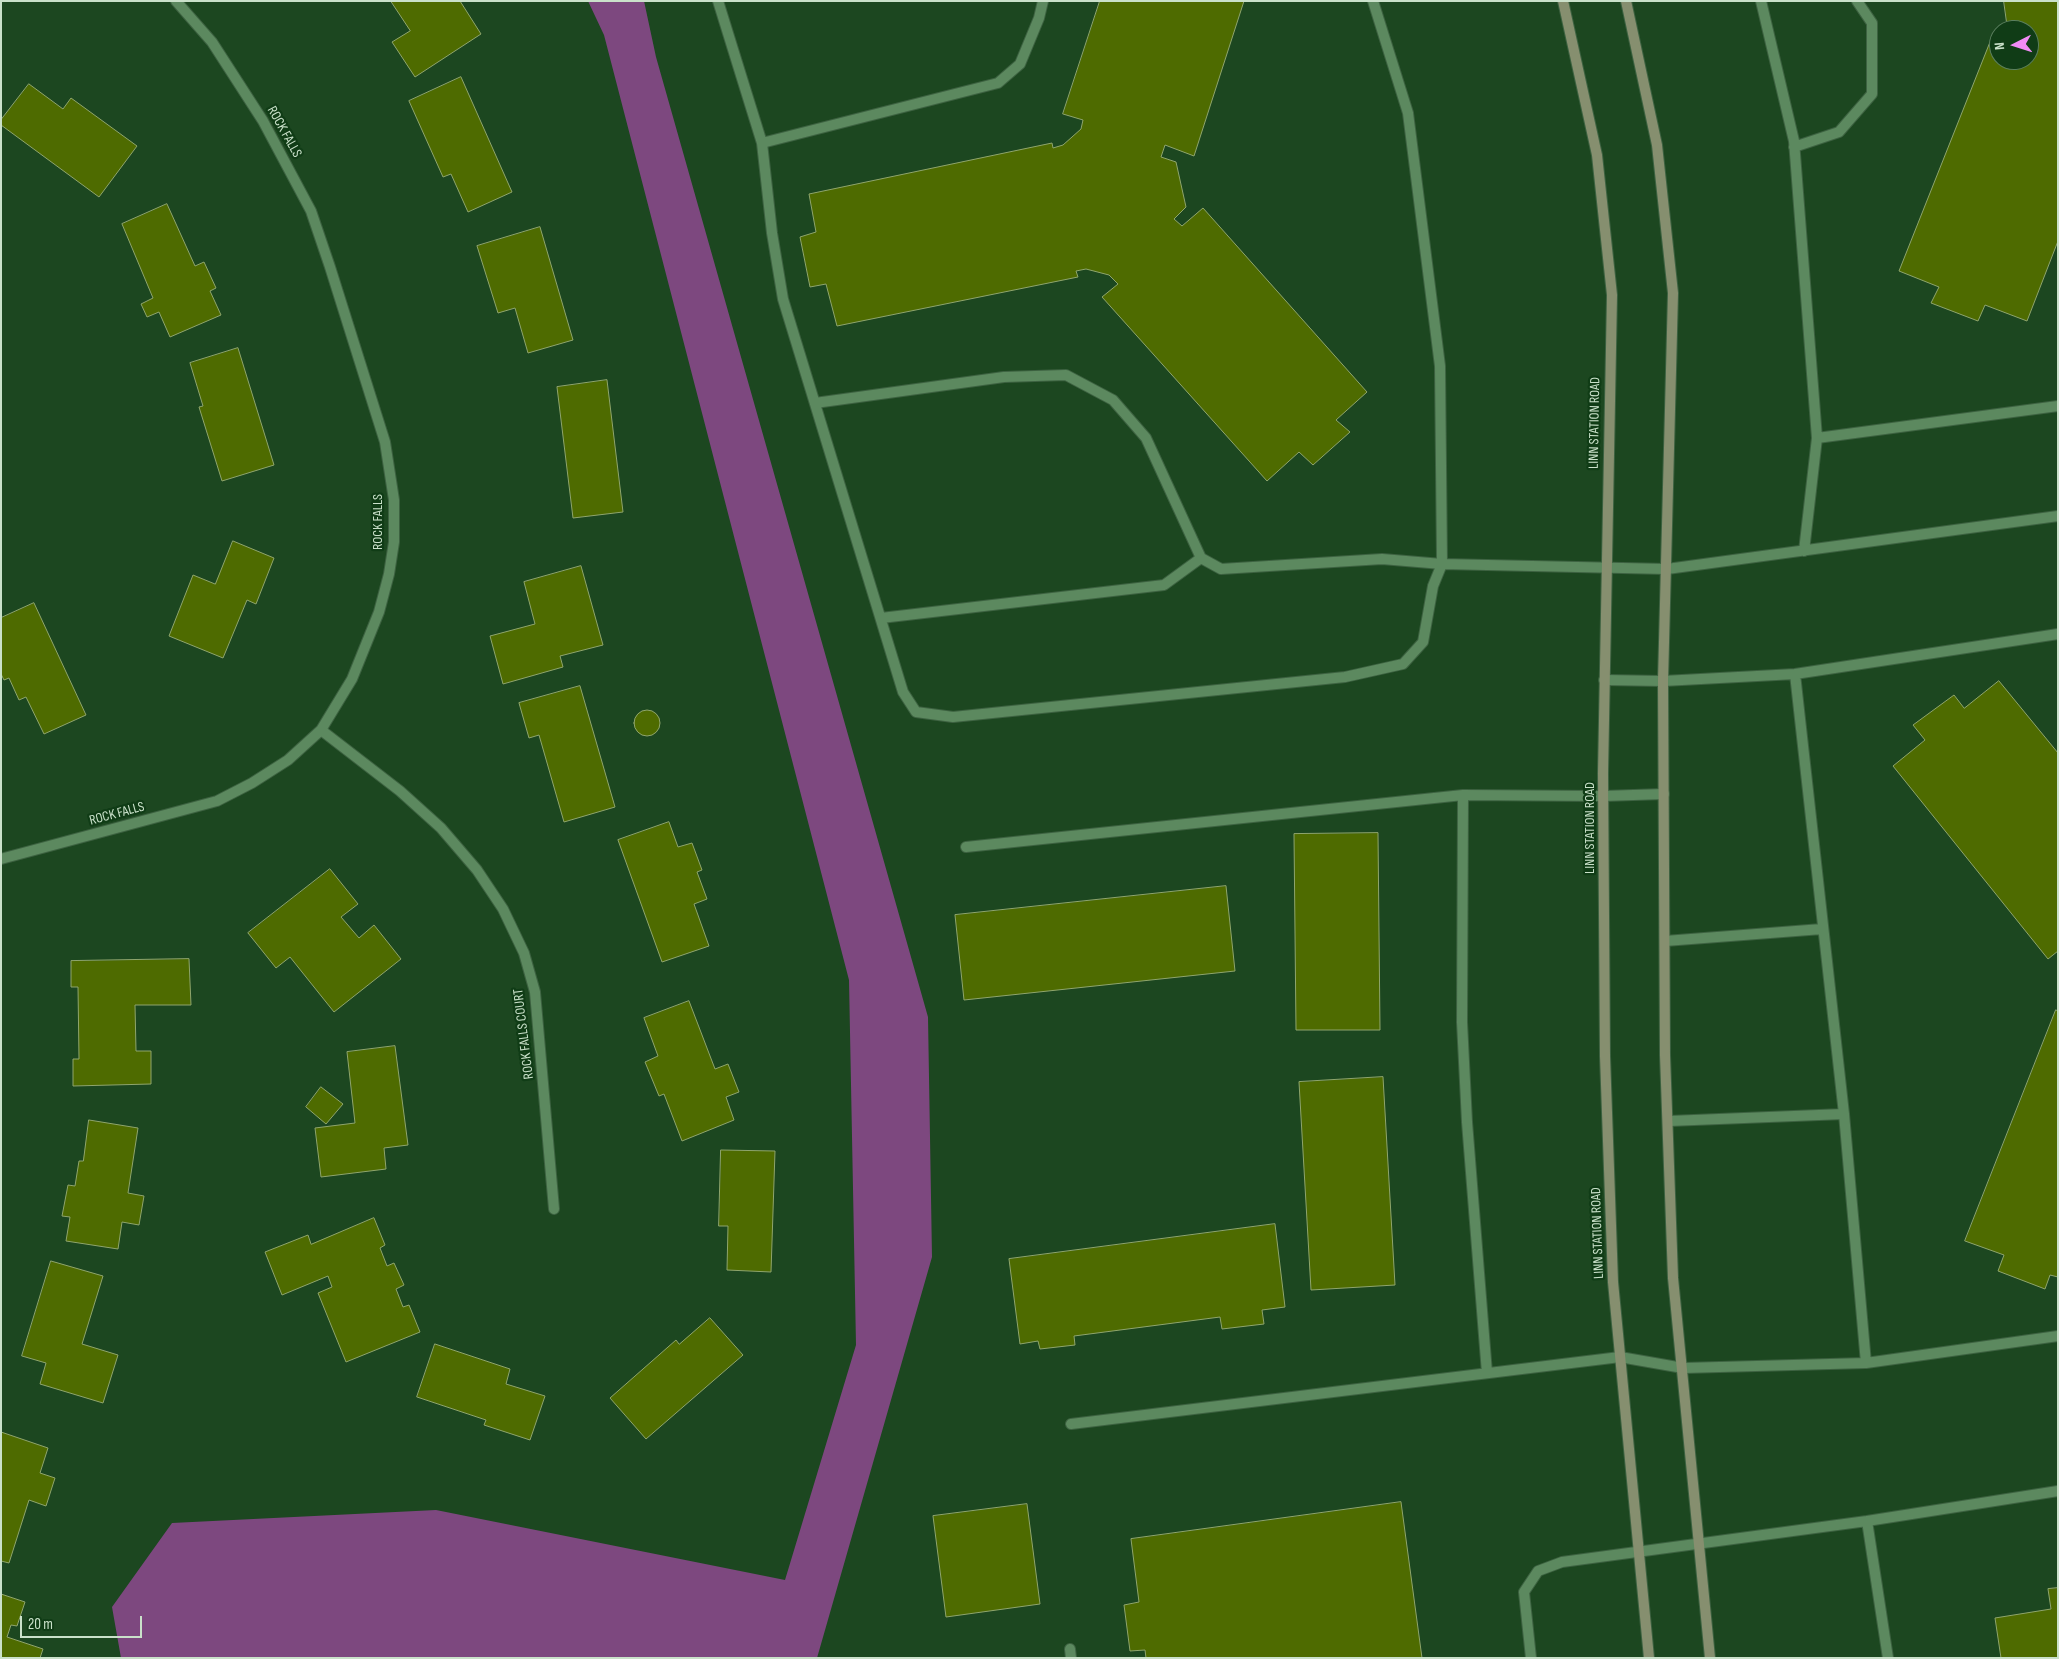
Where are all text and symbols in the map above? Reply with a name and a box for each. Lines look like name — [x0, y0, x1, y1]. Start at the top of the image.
north arrow — [1989, 20, 2039, 70]
text: N — [1991, 42, 2008, 51]
street label: ROCK FALLS — [263, 103, 305, 161]
street label: LINN STATION ROAD — [1586, 377, 1604, 469]
street label: ROCK FALLS — [370, 494, 386, 550]
street label: LINN STATION ROAD — [1582, 782, 1598, 874]
street label: ROCK FALLS — [88, 799, 146, 829]
street label: ROCK FALLS COURT — [510, 988, 538, 1080]
street label: LINN STATION ROAD — [1588, 1187, 1608, 1279]
scale bar — [22, 1606, 145, 1638]
text: 20 m — [28, 1615, 53, 1634]

